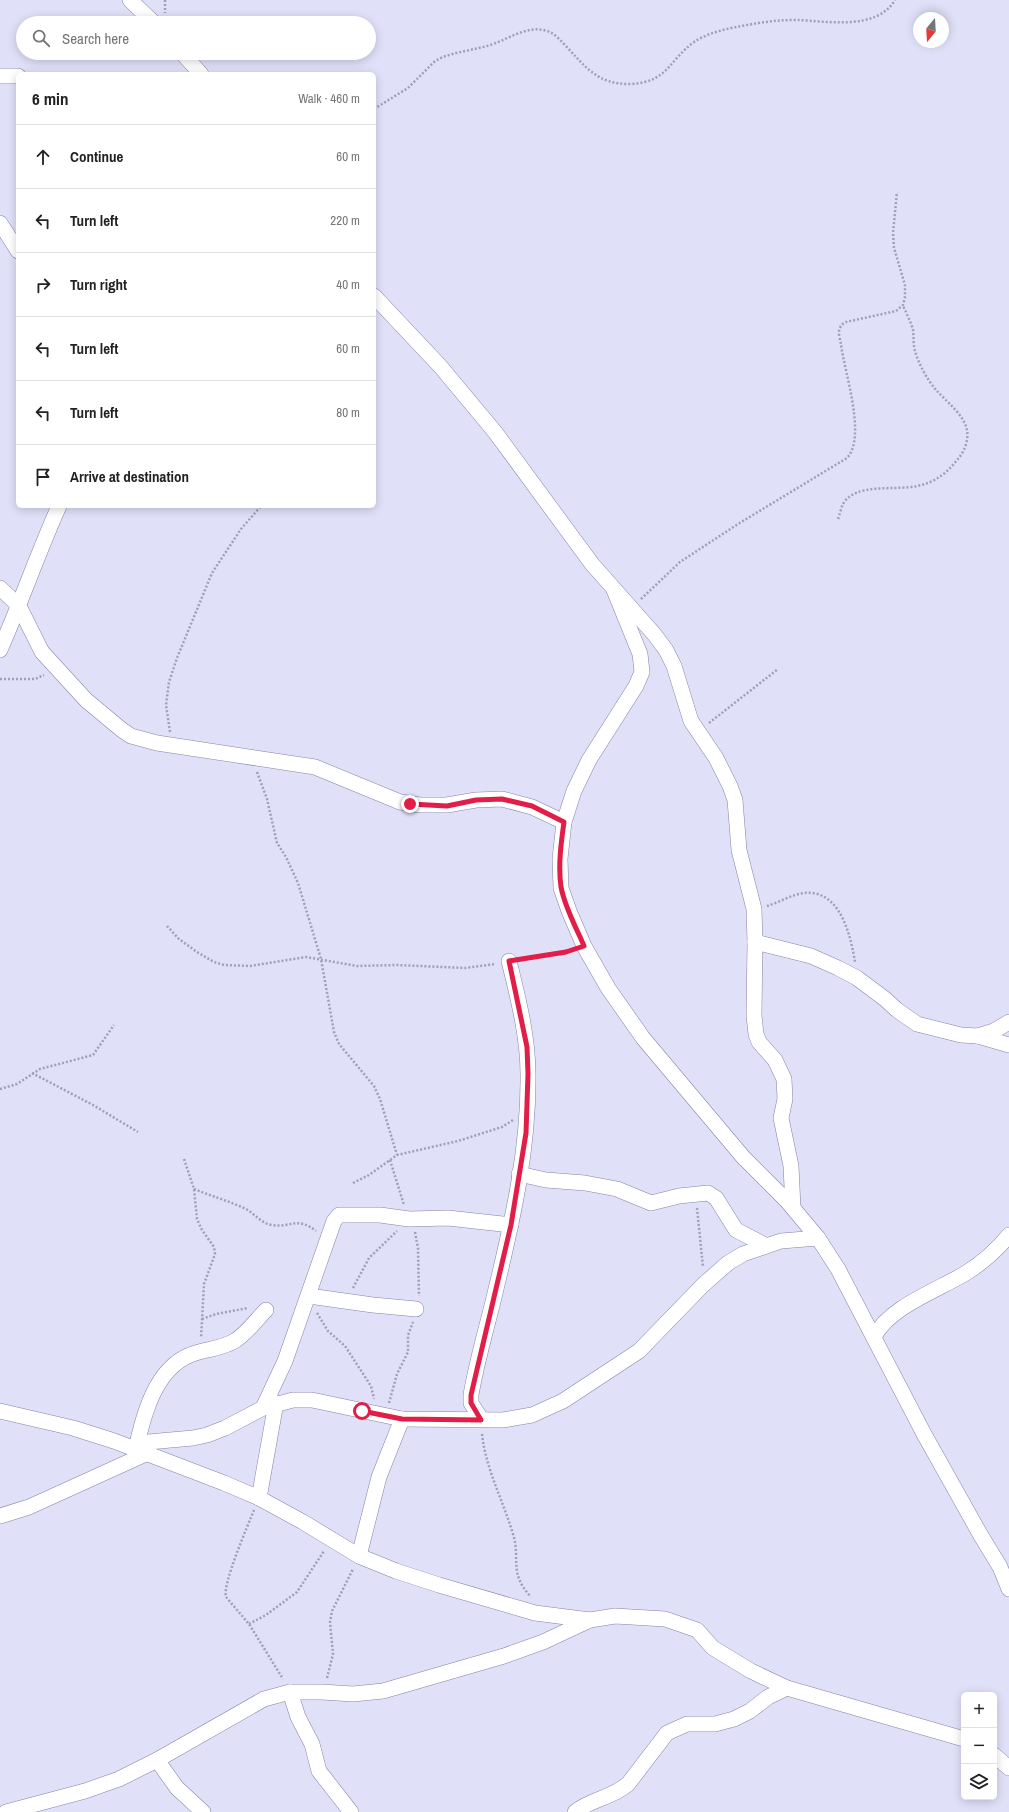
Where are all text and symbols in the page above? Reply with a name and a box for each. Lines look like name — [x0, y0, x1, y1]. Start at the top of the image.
north arrow — [913, 12, 949, 48]
search box — [16, 16, 376, 60]
icon: search — [30, 27, 52, 49]
text: Search here — [62, 28, 129, 49]
text: 6 min — [32, 87, 68, 110]
text: Walk · 460 m — [298, 90, 360, 107]
icon: ahead — [32, 146, 54, 168]
text: Continue — [70, 146, 123, 167]
text: 60 m — [336, 148, 360, 165]
icon: left — [32, 210, 54, 232]
text: Turn left — [70, 210, 118, 231]
text: 220 m — [330, 212, 360, 229]
icon: right — [32, 274, 54, 296]
text: Turn right — [70, 274, 127, 295]
text: 40 m — [336, 276, 360, 293]
icon: left — [32, 338, 54, 360]
text: Turn left — [70, 338, 118, 359]
text: 60 m — [336, 340, 360, 357]
icon: left — [32, 402, 54, 424]
text: Turn left — [70, 402, 118, 423]
text: 80 m — [336, 404, 360, 421]
icon: arrive — [32, 466, 54, 488]
text: Arrive at destination — [70, 466, 189, 487]
route end — [401, 795, 419, 813]
route start — [353, 1402, 371, 1420]
map controls — [961, 1692, 997, 1800]
button: + — [961, 1692, 997, 1728]
button: − — [961, 1728, 997, 1764]
button: layers — [961, 1764, 997, 1800]

